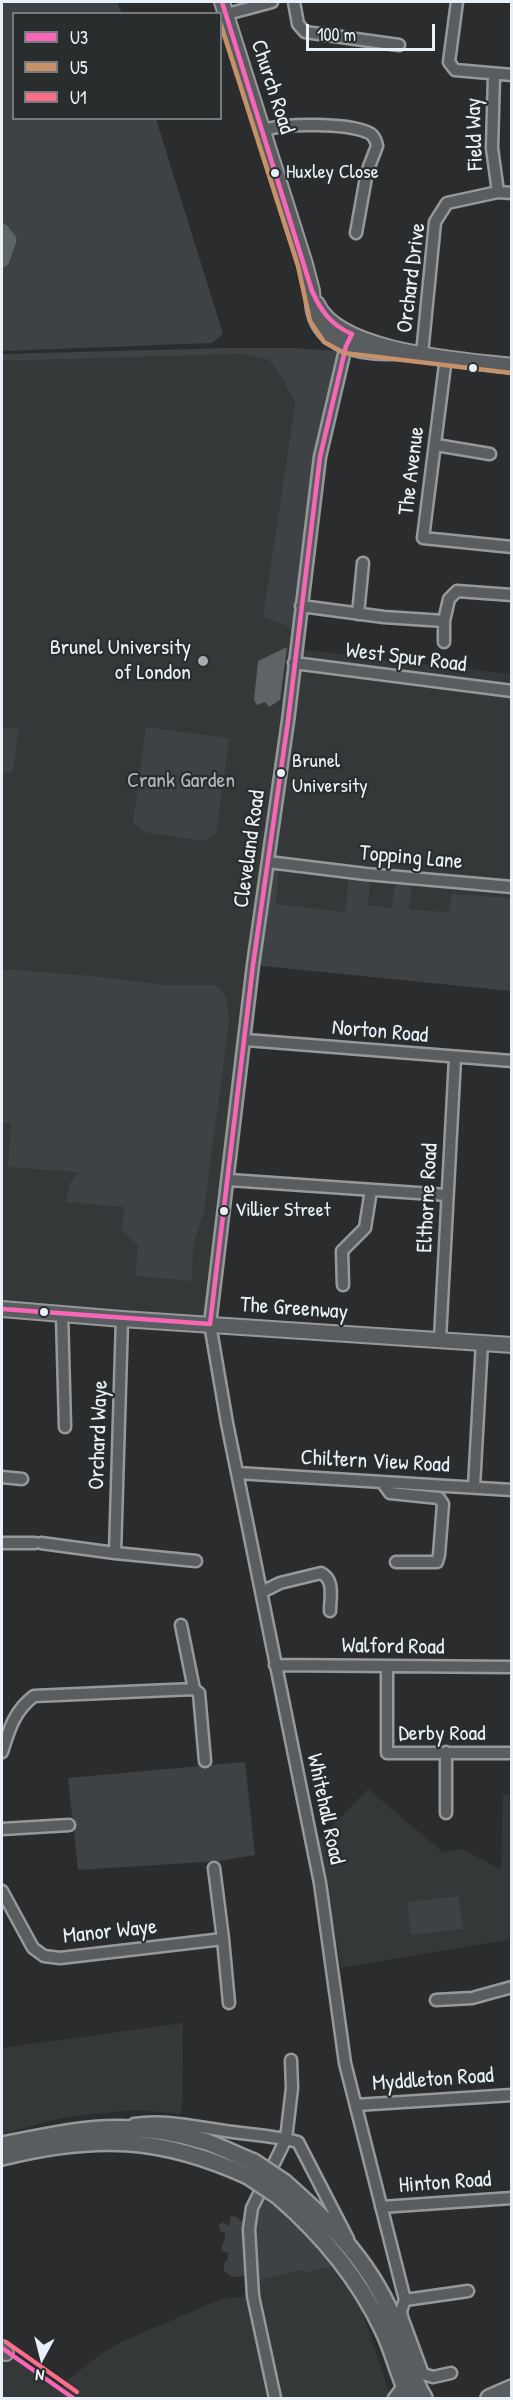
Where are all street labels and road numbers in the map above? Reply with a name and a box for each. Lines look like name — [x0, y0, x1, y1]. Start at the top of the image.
street label: Church Road — [244, 37, 300, 137]
street label: Field Way — [461, 97, 489, 171]
street label: Orchard Drive — [392, 221, 432, 335]
street label: The Avenue — [393, 425, 431, 517]
street label: West Spur Road — [344, 638, 468, 678]
street label: Cleveland Road — [229, 789, 271, 909]
street label: Topping Lane — [358, 840, 464, 876]
street label: Norton Road — [331, 1015, 429, 1049]
street label: Elthorne Road — [412, 1143, 444, 1253]
street label: The Greenway — [239, 1292, 349, 1326]
street label: Orchard Waye — [84, 1380, 114, 1490]
street label: Chiltern View Road — [300, 1445, 450, 1479]
street label: Walford Road — [341, 1633, 445, 1661]
street label: Derby Road — [398, 1721, 486, 1747]
street label: Whitehall Road — [300, 1751, 350, 1867]
street label: Manor Waye — [62, 1914, 158, 1950]
street label: Myddleton Road — [371, 2063, 495, 2097]
street label: Hinton Road — [398, 2167, 492, 2199]

